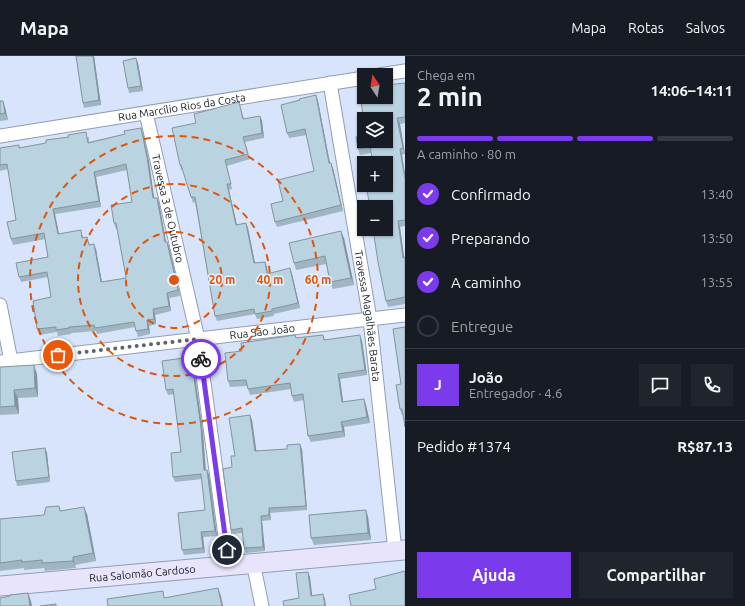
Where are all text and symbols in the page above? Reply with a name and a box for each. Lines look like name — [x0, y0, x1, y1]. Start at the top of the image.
text: Mapa — [20, 17, 69, 39]
text: Mapa — [571, 20, 606, 36]
text: Rotas — [628, 20, 664, 36]
text: Salvos — [686, 20, 725, 36]
north arrow — [357, 68, 393, 104]
map controls — [357, 68, 393, 236]
text: Chega em — [417, 68, 475, 82]
text: 2 min — [417, 82, 483, 111]
text: 14:06–14:11 — [650, 82, 733, 99]
street label: Rua Marcílio Rios da Costa — [117, 91, 246, 123]
button: layers — [357, 112, 393, 148]
text: A caminho · 80 m — [417, 147, 516, 161]
street label: Travessa 3 de Outubro — [150, 153, 186, 264]
button: + — [357, 156, 393, 192]
icon: check — [417, 183, 439, 205]
text: Confirmado — [451, 186, 531, 203]
text: 13:40 — [700, 187, 733, 201]
button: − — [357, 200, 393, 236]
icon: check — [417, 227, 439, 249]
text: Preparando — [451, 230, 530, 247]
text: 13:50 — [700, 231, 733, 245]
street label: Travessa Magalhães Barata — [352, 249, 383, 382]
icon: check — [417, 271, 439, 293]
centre of rings — [167, 273, 181, 287]
text: 20 m — [209, 273, 235, 286]
text: 40 m — [257, 273, 283, 286]
text: 60 m — [305, 273, 331, 286]
text: A caminho — [451, 274, 521, 291]
text: 13:55 — [700, 275, 733, 289]
text: Entregue — [451, 318, 513, 335]
street label: Rua São João — [229, 322, 296, 341]
pin — [41, 338, 75, 372]
courier — [181, 339, 221, 379]
icon: bag — [47, 344, 69, 366]
icon: bike — [190, 348, 212, 370]
button: chat — [639, 364, 681, 406]
button: phone — [691, 364, 733, 406]
text: João — [469, 369, 503, 386]
text: J — [434, 376, 442, 393]
text: Entregador · 4.6 — [469, 386, 562, 400]
text: Pedido #1374 — [417, 438, 511, 455]
text: R$87.13 — [677, 438, 733, 455]
pin — [210, 533, 244, 567]
icon: home — [216, 539, 238, 561]
button: Ajuda — [417, 552, 571, 598]
button: Compartilhar — [579, 552, 733, 598]
street label: Rua Salomão Cardoso — [89, 563, 196, 584]

